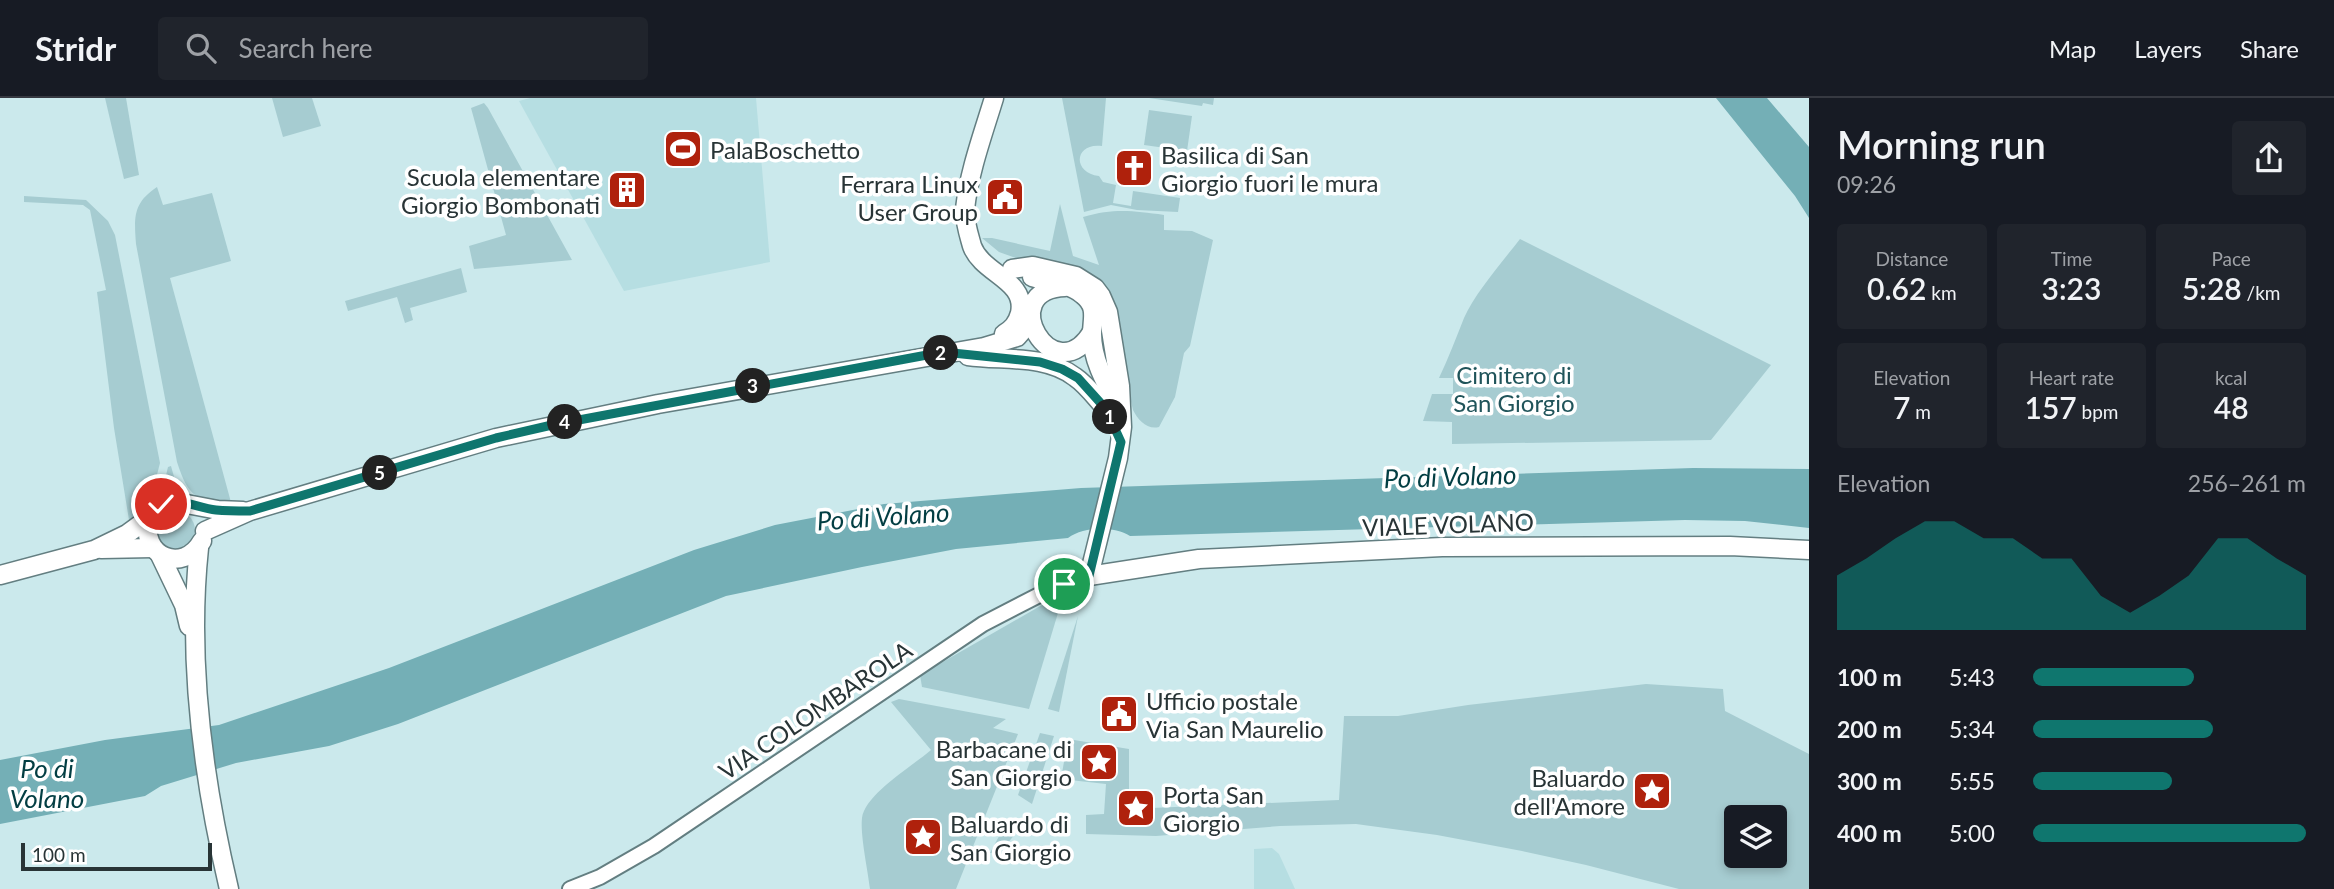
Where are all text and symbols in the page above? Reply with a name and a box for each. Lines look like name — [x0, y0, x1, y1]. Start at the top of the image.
search box — [158, 17, 648, 80]
text: Stridr — [35, 28, 116, 68]
icon: search — [182, 29, 220, 67]
text: Search here — [238, 32, 372, 64]
text: Map — [2049, 34, 2096, 63]
text: Layers — [2134, 34, 2202, 63]
text: Share — [2240, 34, 2299, 63]
text: Morning run — [1837, 121, 2046, 167]
button: share — [2232, 121, 2306, 195]
sports icon: PalaBoschetto — [662, 128, 704, 170]
place label: PalaBoschetto — [710, 135, 860, 164]
place label: Basilica di San Giorgio fuori le mura — [1161, 140, 1378, 197]
church icon: Basilica di San Giorgio fuori le mura — [1113, 147, 1155, 189]
place label: Scuola elementare Giorgio Bombonati — [401, 162, 600, 219]
building icon: Scuola elementare Giorgio Bombonati — [606, 169, 648, 211]
place label: Ferrara Linux User Group — [840, 169, 978, 226]
text: 09:26 — [1837, 170, 1896, 198]
public building icon: Ferrara Linux User Group — [984, 176, 1026, 218]
text: Distance — [1875, 247, 1948, 270]
text: Time — [2051, 247, 2092, 270]
text: Pace — [2211, 247, 2251, 270]
text: 0.62 — [1867, 270, 1926, 306]
text: 3:23 — [2042, 270, 2101, 306]
text: 5:28 — [2182, 270, 2242, 306]
text: km — [1926, 281, 1957, 304]
text: /km — [2242, 281, 2280, 304]
pin: 2 — [923, 336, 958, 370]
text: 2 — [935, 341, 946, 364]
park label: Cimitero di San Giorgio — [1453, 360, 1575, 417]
text: Elevation — [1873, 366, 1950, 389]
text: Heart rate — [2029, 366, 2114, 389]
text: kcal — [2215, 366, 2247, 389]
pin: 3 — [736, 368, 770, 404]
text: 3 — [747, 374, 758, 397]
text: 7 — [1893, 389, 1910, 425]
text: 157 — [2025, 389, 2077, 425]
text: 48 — [2214, 389, 2249, 425]
pin: 1 — [1092, 400, 1128, 434]
text: m — [1910, 400, 1931, 423]
text: bpm — [2077, 400, 2118, 423]
pin: 4 — [548, 404, 582, 440]
text: 1 — [1104, 405, 1115, 428]
text: 4 — [559, 410, 570, 433]
pin: 5 — [362, 456, 398, 490]
water label: Po di Volano — [1383, 458, 1517, 494]
text: 5 — [374, 461, 385, 484]
text: Elevation — [1837, 469, 1930, 497]
text: 256–261 m — [2188, 469, 2306, 497]
pin — [131, 474, 191, 534]
icon: check — [142, 485, 180, 523]
water label: Po di Volano — [816, 495, 950, 537]
street label: VIALE VOLANO — [1362, 507, 1534, 541]
pin — [1034, 554, 1094, 614]
icon: arrive — [1045, 565, 1083, 603]
street label: VIA COLOMBAROLA — [713, 634, 918, 785]
text: 100 m — [1837, 663, 1902, 691]
text: 5:43 — [1949, 663, 1995, 691]
place label: Ufficio postale Via San Maurelio — [1146, 686, 1324, 743]
public building icon: Ufficio postale Via San Maurelio — [1098, 693, 1140, 735]
text: 200 m — [1837, 715, 1902, 743]
text: 5:34 — [1949, 715, 1995, 743]
place label: Barbacane di San Giorgio — [936, 734, 1072, 791]
place icon: Barbacane di San Giorgio — [1078, 741, 1120, 783]
water label: Po di Volano — [10, 752, 84, 814]
place label: Baluardo dell'Amore — [1514, 763, 1625, 820]
text: 300 m — [1837, 767, 1902, 795]
text: 5:55 — [1949, 767, 1995, 795]
place icon: Baluardo dell'Amore — [1631, 770, 1673, 812]
place label: Porta San Giorgio — [1163, 780, 1264, 837]
place icon: Porta San Giorgio — [1115, 787, 1157, 829]
map controls — [1724, 805, 1787, 868]
button: layers — [1724, 805, 1787, 868]
place label: Baluardo di San Giorgio — [950, 809, 1071, 866]
place icon: Baluardo di San Giorgio — [902, 816, 944, 858]
text: 400 m — [1837, 819, 1902, 847]
text: 5:00 — [1949, 819, 1995, 847]
scale bar — [21, 840, 212, 872]
text: 100 m — [32, 843, 86, 866]

